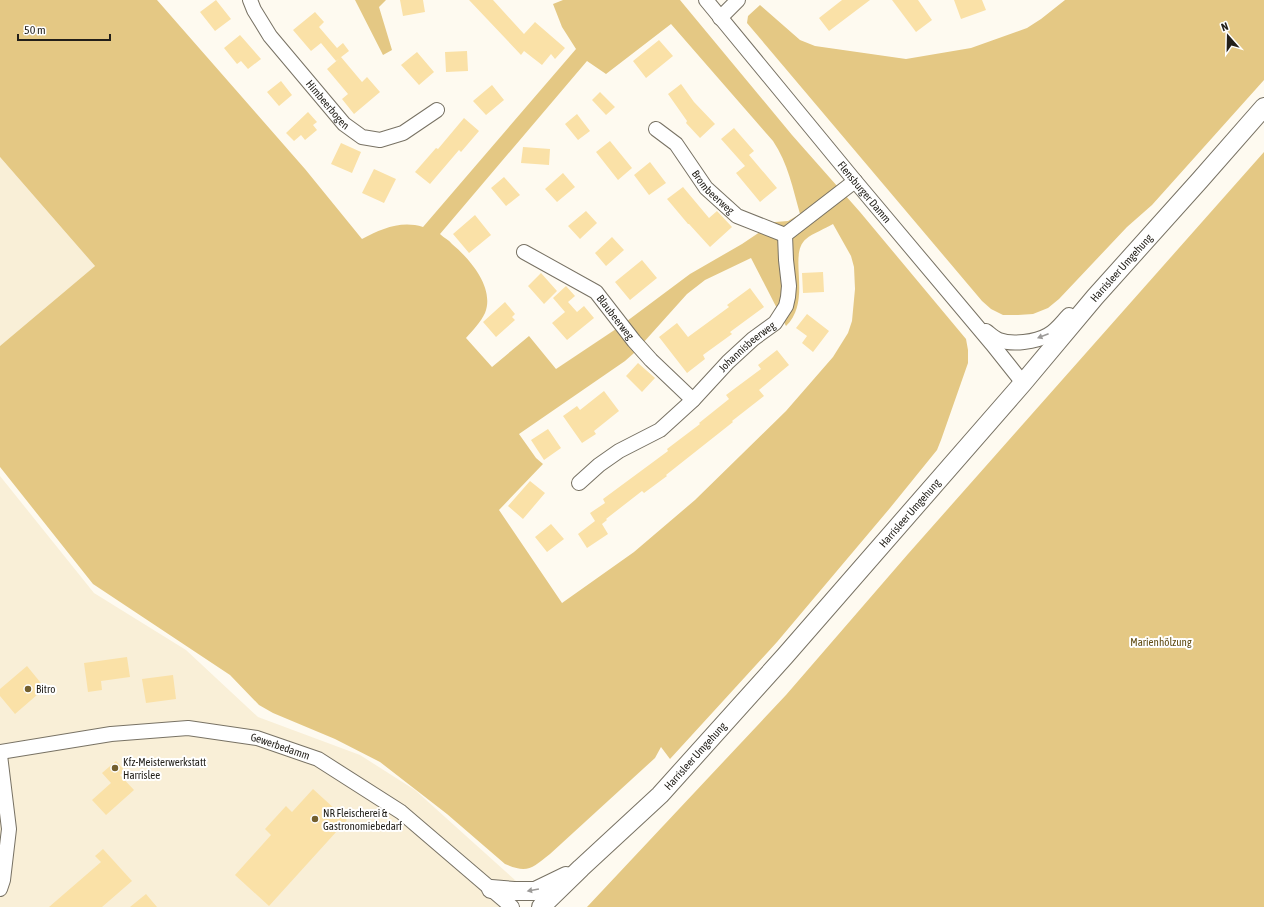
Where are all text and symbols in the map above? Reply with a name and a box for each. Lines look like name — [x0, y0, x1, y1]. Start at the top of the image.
scale bar — [18, 16, 110, 42]
north arrow — [1208, 16, 1248, 56]
text: N — [1219, 20, 1230, 33]
text: 50 m — [24, 23, 46, 37]
street label: Himbeerbogen — [304, 78, 352, 132]
street label: Flensburger Damm — [835, 159, 894, 225]
street label: Brombeerweg — [690, 168, 737, 217]
street label: Harrisleer Umgehung — [1088, 231, 1155, 304]
street label: Blaubeerweg — [594, 292, 637, 342]
street label: Johannisbeerweg — [716, 319, 778, 374]
one-way arrow — [1037, 334, 1049, 340]
street label: Harrisleer Umgehung — [877, 476, 943, 550]
park label: Marienhölzung — [1130, 636, 1192, 648]
place label: Bitro — [36, 683, 55, 695]
marker: Bitro — [23, 684, 33, 694]
street label: Harrisleer Umgehung — [662, 719, 729, 792]
street label: Gewerbedamm — [250, 731, 312, 762]
place label: Kfz-Meisterwerkstatt Harrislee — [123, 756, 206, 781]
marker: Kfz-Meisterwerkstatt Harrislee — [110, 763, 120, 773]
place label: NR Fleischerei & Gastronomiebedarf — [323, 807, 402, 832]
marker: NR Fleischerei & Gastronomiebedarf — [310, 814, 320, 824]
one-way arrow — [526, 887, 539, 893]

